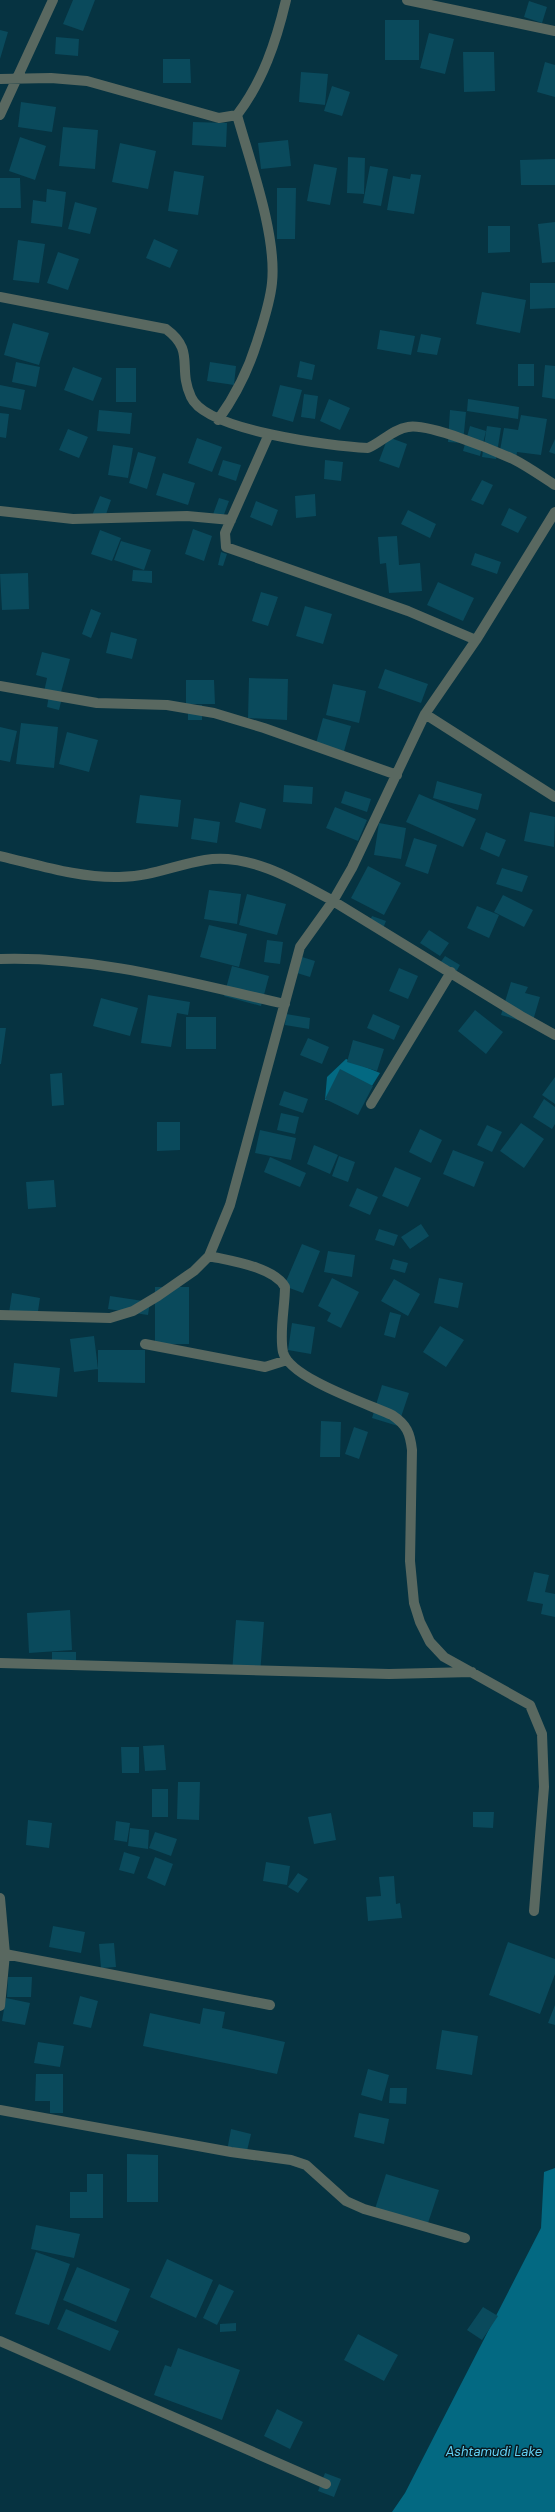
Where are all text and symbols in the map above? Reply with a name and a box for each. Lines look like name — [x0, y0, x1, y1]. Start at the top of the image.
water label: Ashtamudi Lake — [445, 2443, 542, 2460]

